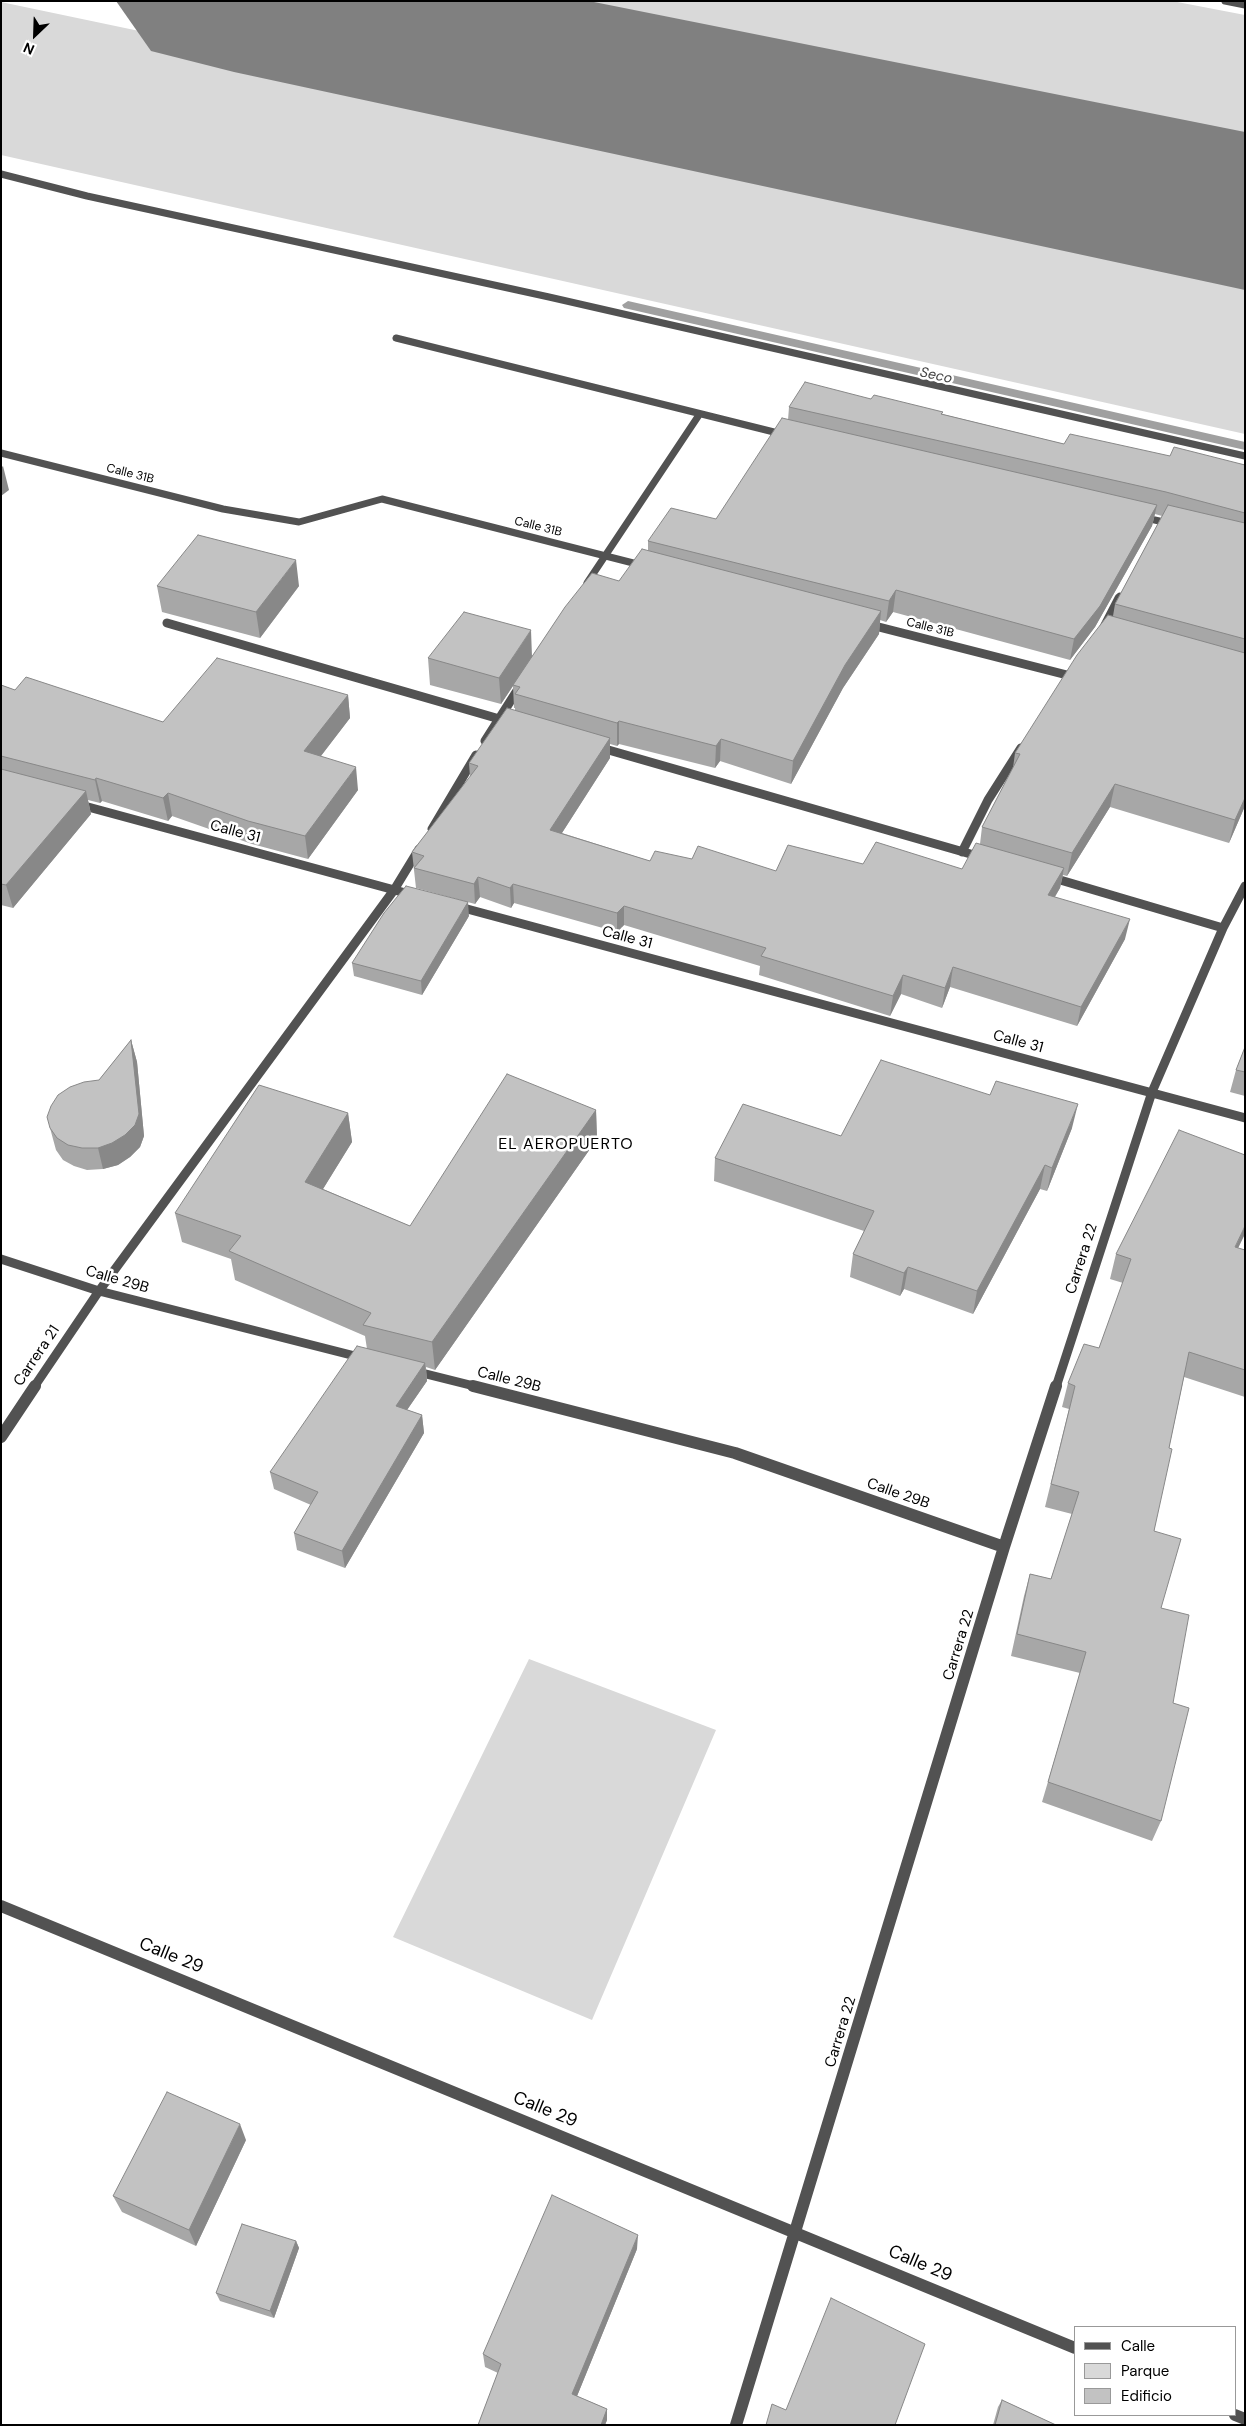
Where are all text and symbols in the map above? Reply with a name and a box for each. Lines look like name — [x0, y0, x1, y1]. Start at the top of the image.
north arrow — [10, 10, 60, 60]
text: N — [21, 38, 37, 59]
water label: Seco — [918, 364, 954, 388]
street label: Calle 31B — [105, 461, 155, 487]
street label: Calle 31B — [513, 514, 563, 540]
street label: Calle 31B — [905, 615, 955, 641]
street label: Calle 31 — [208, 817, 262, 847]
street label: Calle 31 — [600, 923, 654, 953]
street label: Calle 31 — [991, 1027, 1045, 1057]
district label: EL AEROPUERTO — [497, 1135, 635, 1155]
street label: Carrera 22 — [1062, 1221, 1102, 1297]
street label: Calle 29B — [83, 1262, 151, 1298]
street label: Carrera 21 — [10, 1322, 64, 1390]
street label: Calle 29B — [475, 1363, 543, 1397]
street label: Calle 29B — [864, 1475, 932, 1513]
street label: Carrera 22 — [940, 1607, 978, 1683]
street label: Calle 29 — [136, 1933, 206, 1979]
street label: Carrera 22 — [822, 1994, 860, 2070]
street label: Calle 29 — [510, 2087, 580, 2133]
street label: Calle 29 — [885, 2241, 955, 2287]
legend — [1074, 2326, 1236, 2416]
text: Calle — [1121, 2336, 1155, 2356]
text: Parque — [1121, 2361, 1169, 2381]
text: Edificio — [1121, 2386, 1172, 2406]

